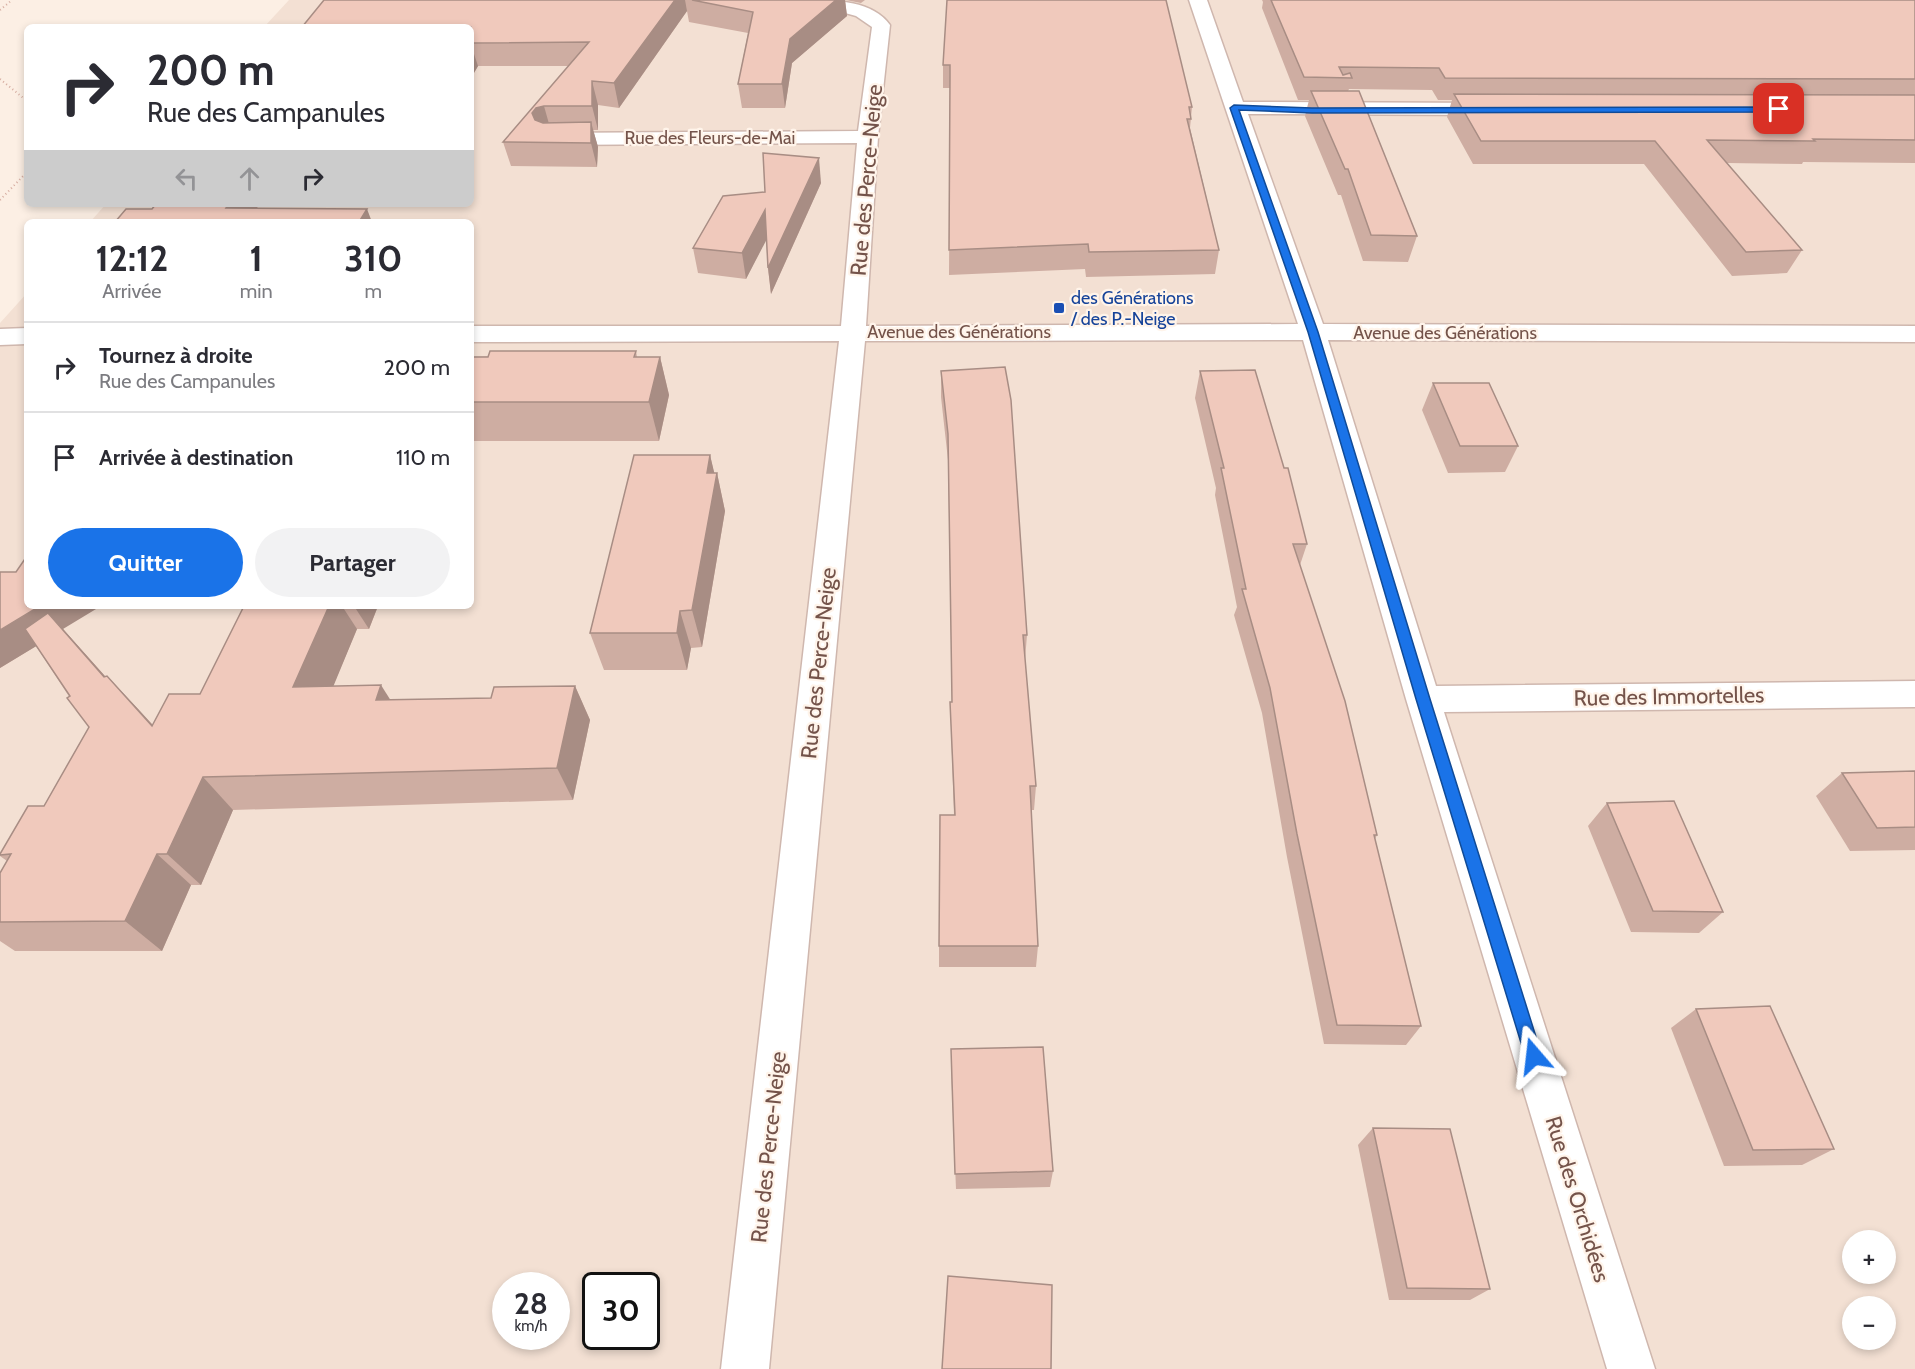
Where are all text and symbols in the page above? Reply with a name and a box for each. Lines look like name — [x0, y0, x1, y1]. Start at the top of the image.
text: 200 m — [147, 44, 274, 96]
icon: right — [48, 48, 126, 126]
street label: Rue des Perce-Neige — [845, 83, 888, 277]
pin — [1753, 83, 1804, 134]
icon: arrive — [1762, 92, 1795, 125]
text: Rue des Campanules — [147, 96, 385, 129]
street label: Rue des Fleurs-de-Mai — [625, 127, 795, 149]
icon: left — [170, 162, 203, 195]
icon: ahead — [233, 162, 266, 195]
icon: right — [296, 162, 329, 195]
text: 12:12 — [96, 236, 168, 280]
text: 1 — [250, 236, 263, 280]
text: 310 — [344, 236, 402, 280]
text: Arrivée — [102, 279, 162, 303]
text: min — [240, 279, 273, 303]
text: m — [365, 279, 382, 303]
place label: des Générations / des P.-Neige — [1070, 287, 1194, 330]
marker: des Générations / des P.-Neige — [1052, 301, 1066, 315]
street label: Avenue des Générations — [867, 321, 1051, 343]
street label: Avenue des Générations — [1353, 322, 1537, 344]
text: Tournez à droite — [99, 342, 253, 369]
icon: right — [48, 351, 81, 384]
text: 200 m — [384, 354, 450, 381]
text: Rue des Campanules — [99, 369, 275, 393]
icon: arrive — [48, 441, 81, 474]
text: Arrivée à destination — [99, 444, 293, 471]
text: 110 m — [396, 444, 450, 471]
button: Quitter — [48, 528, 243, 597]
button: Partager — [255, 528, 450, 597]
street label: Rue des Perce-Neige — [795, 566, 842, 760]
street label: Rue des Immortelles — [1573, 681, 1765, 712]
position arrow — [1502, 1024, 1566, 1088]
street label: Rue des Perce-Neige — [745, 1050, 792, 1244]
street label: Rue des Orchidées — [1539, 1113, 1616, 1285]
map controls — [1842, 1230, 1896, 1350]
button: + — [1842, 1230, 1896, 1284]
speed limit sign: 30 — [582, 1272, 660, 1350]
text: 28 — [514, 1285, 548, 1322]
button: − — [1842, 1296, 1896, 1350]
text: km/h — [515, 1317, 547, 1335]

